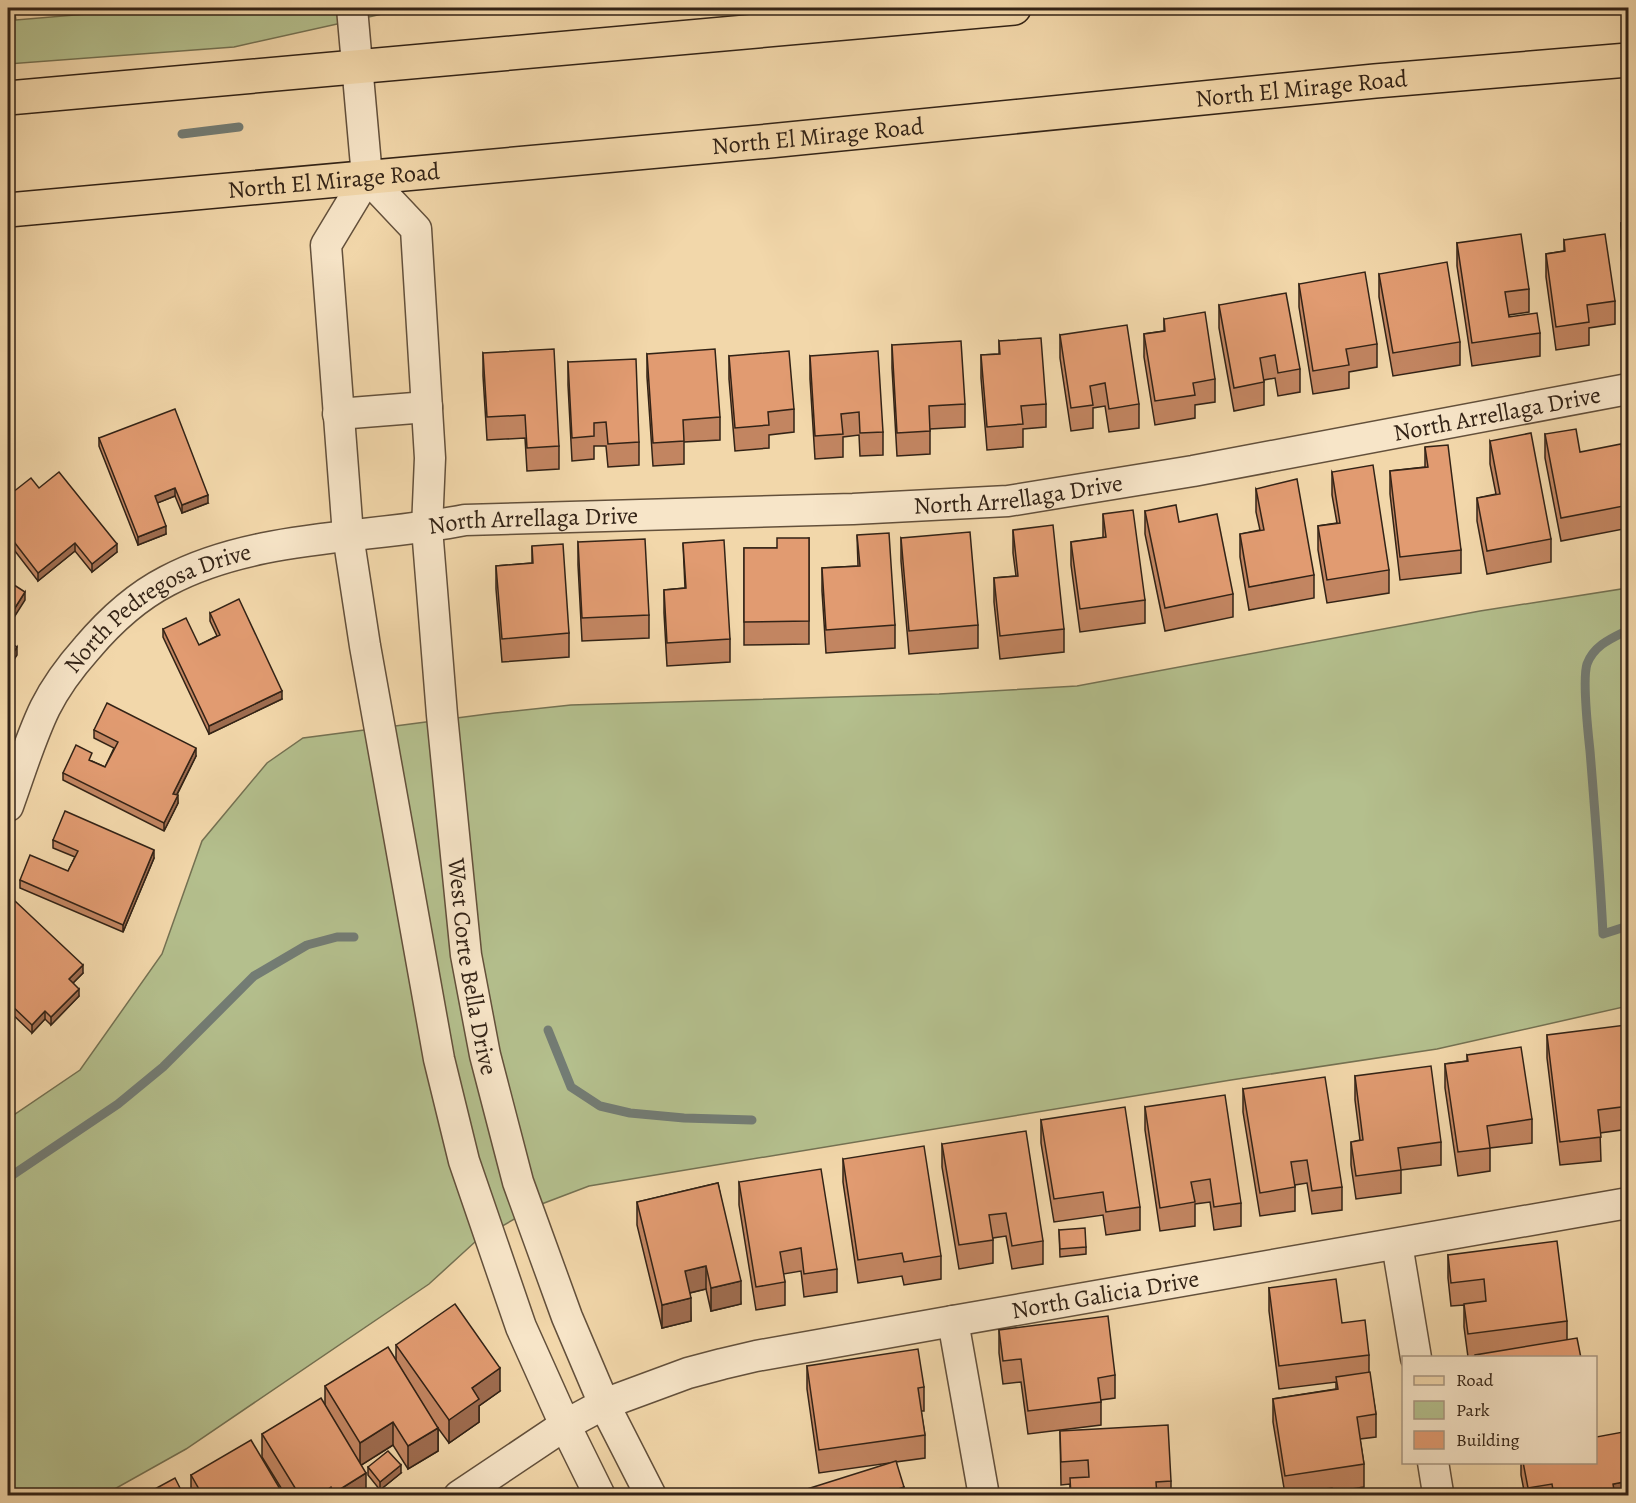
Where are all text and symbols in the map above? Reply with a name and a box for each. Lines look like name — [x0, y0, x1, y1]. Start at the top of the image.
street label: North El Mirage Road — [1194, 62, 1409, 115]
street label: North El Mirage Road — [710, 110, 925, 162]
street label: North El Mirage Road — [226, 155, 441, 206]
street label: North Arrellaga Drive — [1391, 379, 1603, 449]
street label: North Arrellaga Drive — [913, 467, 1125, 522]
street label: North Arrellaga Drive — [426, 499, 639, 542]
street label: North Pedregosa Drive — [56, 535, 254, 680]
street label: West Corte Bella Drive — [440, 856, 506, 1078]
street label: North Galicia Drive — [1009, 1262, 1201, 1327]
legend — [1402, 1356, 1597, 1464]
text: Road — [1456, 1368, 1494, 1392]
text: Park — [1456, 1398, 1490, 1422]
text: Building — [1456, 1428, 1520, 1452]

